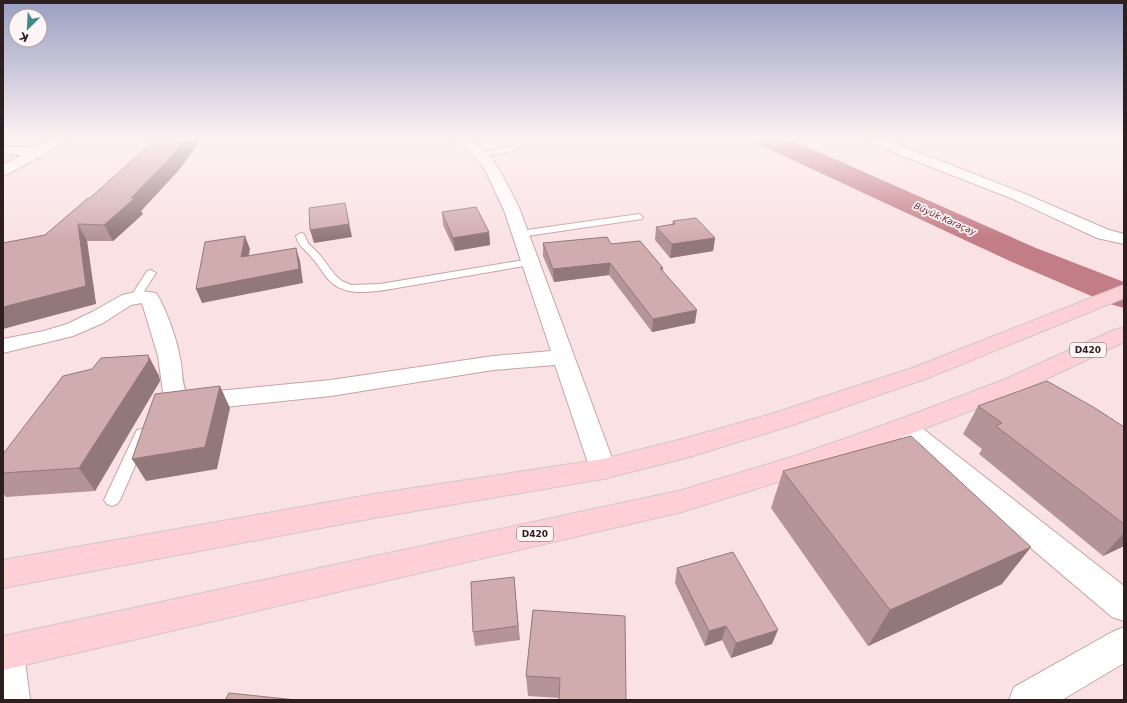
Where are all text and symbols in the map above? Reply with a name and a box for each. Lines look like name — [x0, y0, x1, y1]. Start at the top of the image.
north arrow — [8, 8, 48, 48]
text: K — [17, 29, 31, 44]
water label: Büyük Karaçay — [912, 201, 978, 237]
road number: D420 — [1070, 343, 1106, 357]
road number: D420 — [517, 527, 553, 541]

